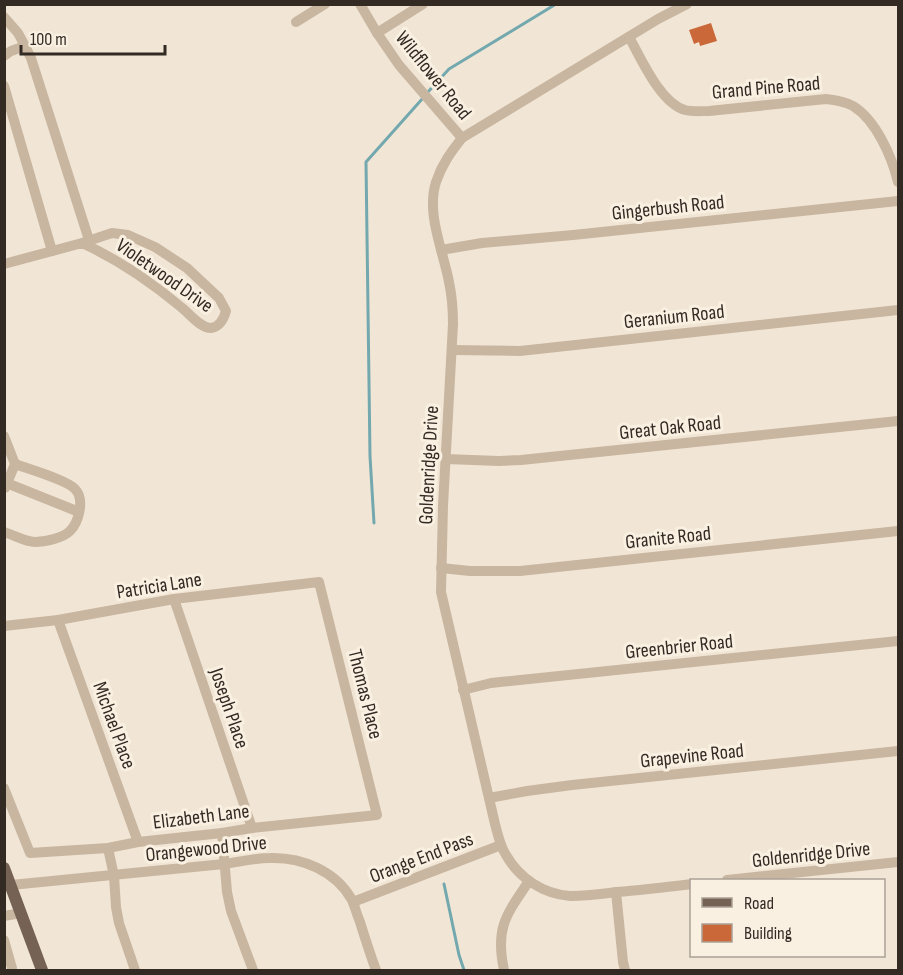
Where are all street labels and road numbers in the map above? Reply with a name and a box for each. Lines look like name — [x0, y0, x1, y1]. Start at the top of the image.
street label: Wildflower Road — [390, 26, 476, 125]
street label: Grand Pine Road — [711, 71, 821, 105]
street label: Gingerbush Road — [611, 190, 725, 226]
street label: Violetwood Drive — [111, 234, 218, 318]
street label: Geranium Road — [623, 300, 726, 334]
street label: Goldenridge Drive — [414, 405, 444, 525]
street label: Great Oak Road — [618, 411, 722, 445]
street label: Granite Road — [624, 522, 712, 554]
street label: Patricia Lane — [115, 567, 203, 605]
street label: Greenbrier Road — [624, 629, 734, 665]
street label: Thomas Place — [342, 647, 388, 742]
street label: Joseph Place — [204, 664, 254, 752]
street label: Michael Place — [87, 679, 141, 772]
street label: Grapevine Road — [639, 739, 745, 773]
street label: Elizabeth Lane — [152, 799, 251, 835]
street label: Orange End Pass — [366, 827, 477, 889]
street label: Orangewood Drive — [144, 831, 268, 867]
street label: Goldenridge Drive — [751, 837, 871, 873]

